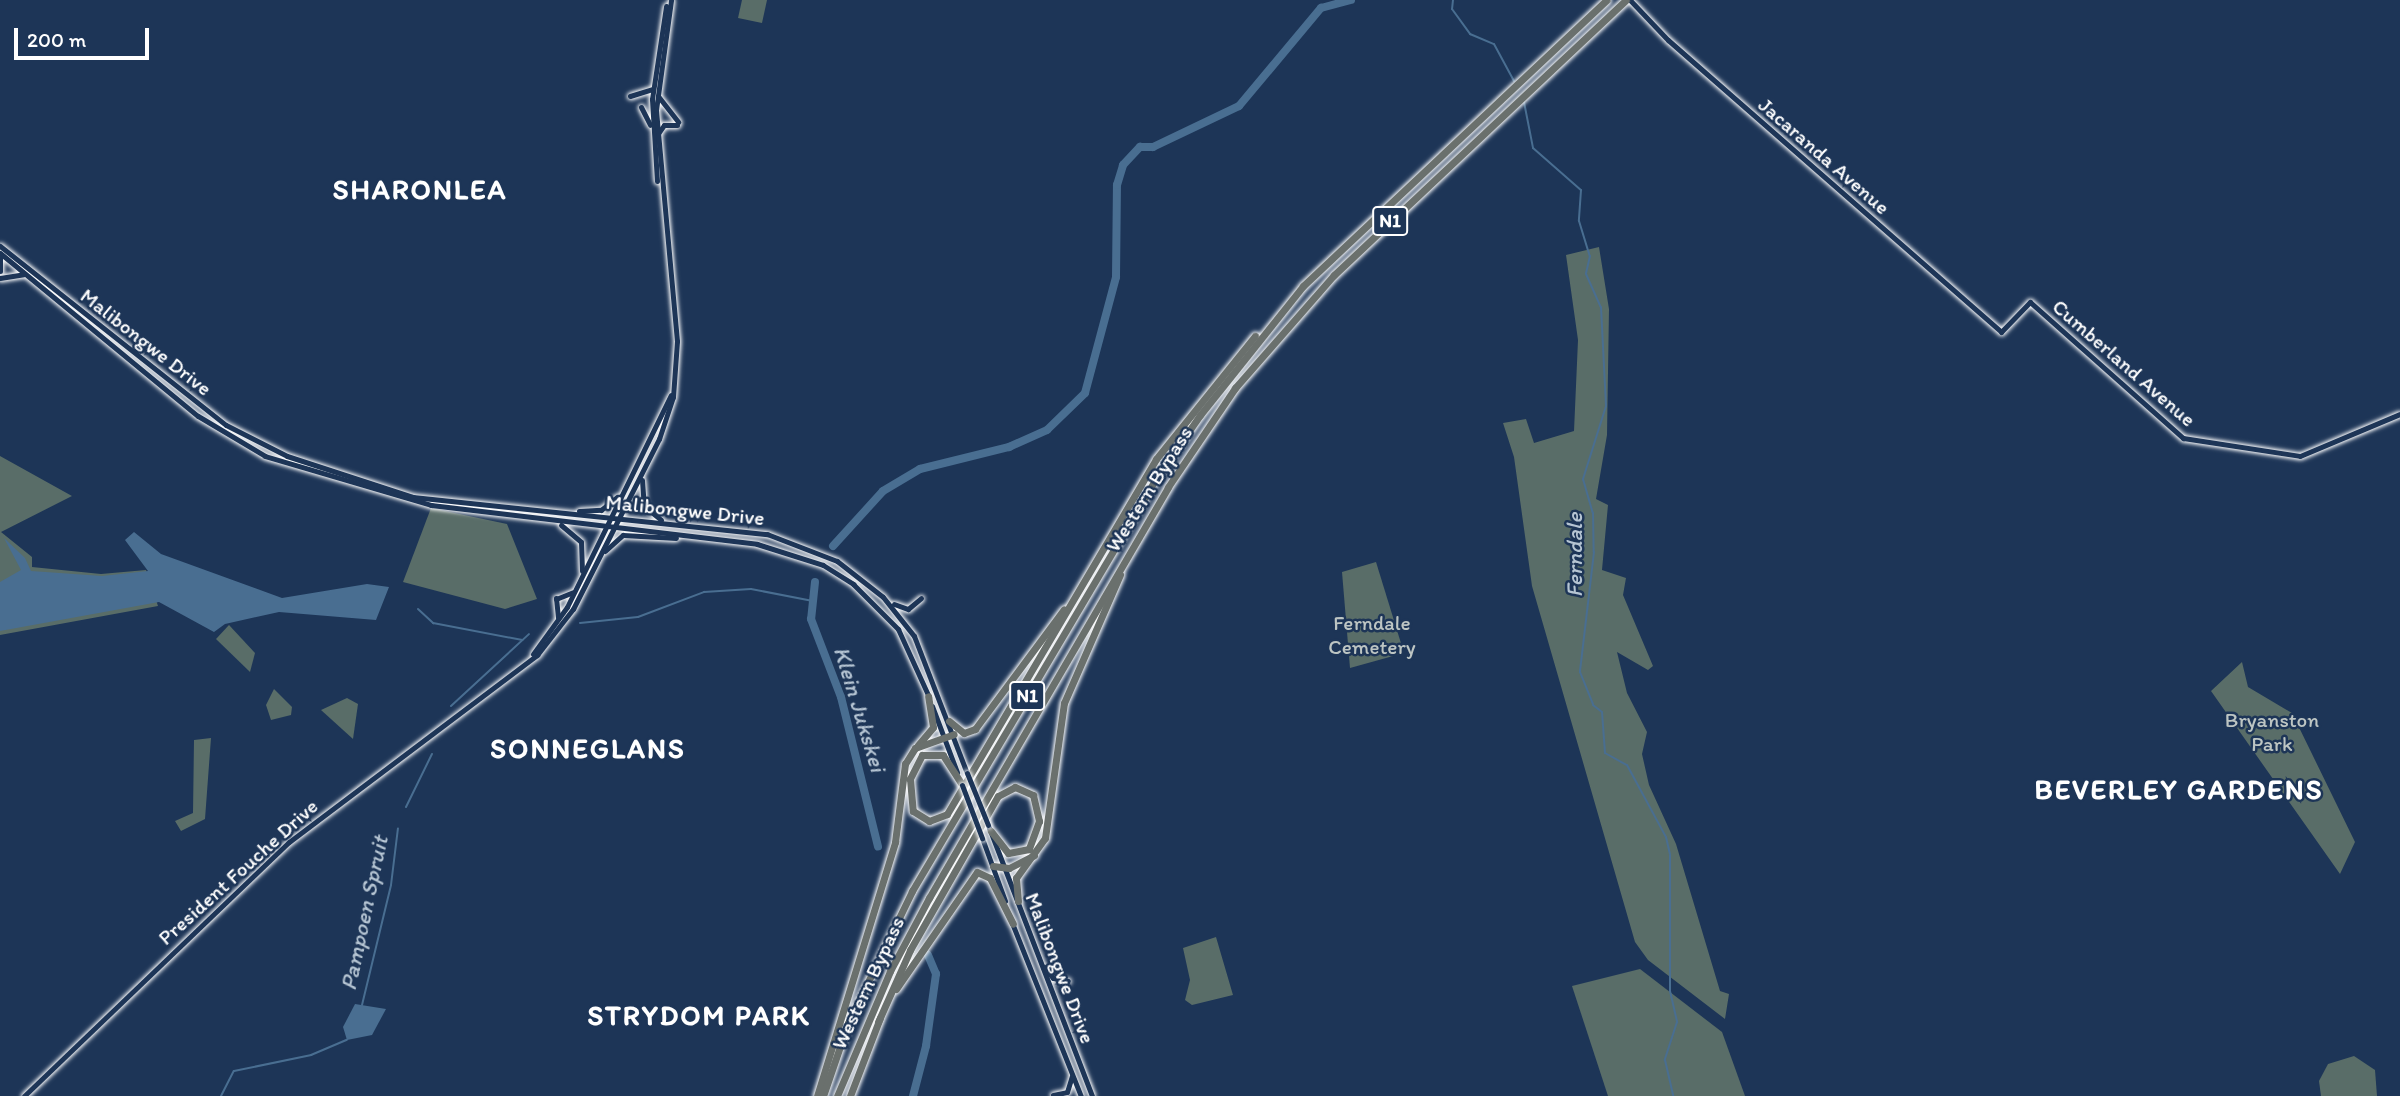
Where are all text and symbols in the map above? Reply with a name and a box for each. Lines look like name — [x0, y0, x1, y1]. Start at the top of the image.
scale bar — [18, 14, 152, 58]
text: 200 m — [27, 27, 86, 52]
street label: Jacaranda Avenue — [1754, 93, 1894, 219]
district label: SHARONLEA — [334, 172, 506, 206]
road number: N1 — [1371, 206, 1409, 236]
street label: Malibongwe Drive — [75, 283, 217, 401]
street label: Cumberland Avenue — [2047, 294, 2201, 432]
street label: Western Bypass — [1100, 422, 1198, 556]
street label: Malibongwe Drive — [604, 489, 766, 531]
water label: Ferndale — [1560, 513, 1588, 597]
park label: Ferndale Cemetery — [1328, 610, 1416, 660]
water label: Klein Jukskei — [828, 643, 892, 775]
road number: N1 — [1008, 680, 1046, 712]
park label: Bryanston Park — [2225, 707, 2319, 757]
district label: SONNEGLANS — [491, 731, 685, 765]
district label: BEVERLEY GARDENS — [2036, 772, 2322, 806]
street label: President Fouche Drive — [153, 794, 323, 950]
water label: Pampoen Spruit — [334, 833, 394, 993]
street label: Malibongwe Drive — [1020, 889, 1100, 1047]
street label: Western Bypass — [826, 913, 910, 1053]
district label: STRYDOM PARK — [589, 998, 809, 1032]

